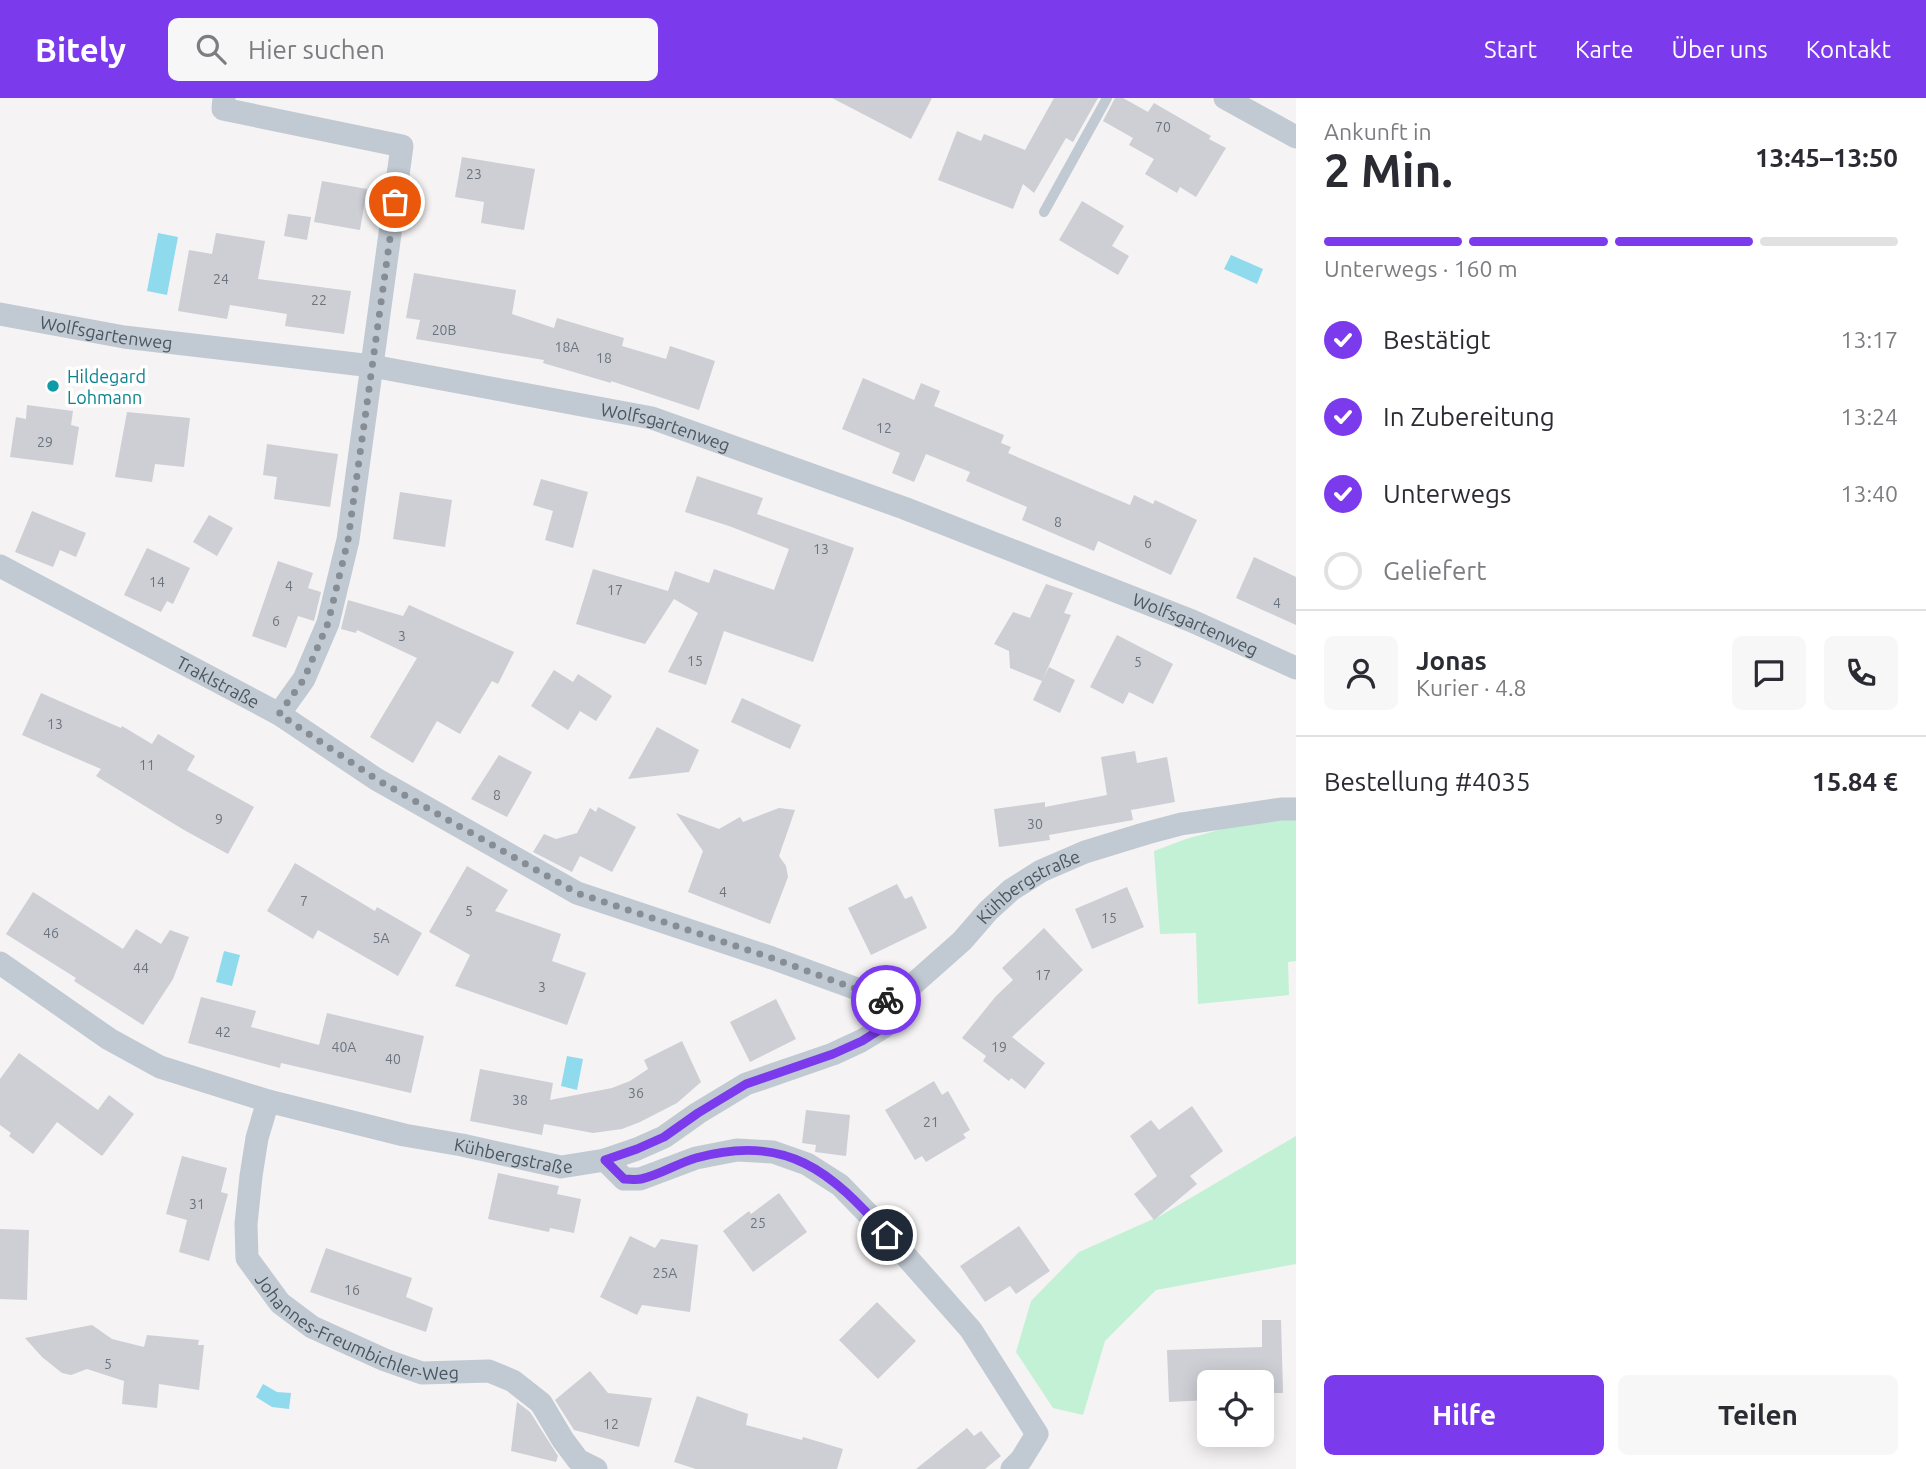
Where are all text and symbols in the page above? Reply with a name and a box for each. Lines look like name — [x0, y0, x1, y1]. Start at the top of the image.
search box — [168, 18, 658, 81]
icon: search — [192, 30, 230, 68]
text: Bitely — [35, 31, 126, 68]
text: Hier suchen — [248, 35, 385, 64]
text: Start — [1484, 36, 1537, 63]
text: Karte — [1575, 36, 1634, 63]
text: Über uns — [1672, 36, 1768, 63]
text: Kontakt — [1806, 36, 1891, 63]
house number: 70 — [1155, 119, 1171, 135]
text: Ankunft in — [1324, 119, 1432, 144]
text: 13:45–13:50 — [1755, 143, 1898, 172]
text: 2 Min. — [1324, 144, 1453, 196]
house number: 23 — [466, 166, 482, 182]
pin — [365, 172, 425, 232]
icon: bag — [376, 183, 414, 221]
text: Unterwegs · 160 m — [1324, 256, 1518, 281]
house number: 24 — [213, 271, 229, 287]
house number: 22 — [311, 292, 327, 308]
street label: Wolfsgartenweg — [38, 312, 174, 353]
icon: check — [1324, 321, 1362, 359]
house number: 20B — [432, 322, 456, 338]
text: Bestätigt — [1383, 325, 1490, 354]
text: 13:17 — [1840, 327, 1898, 352]
house number: 18A — [555, 339, 579, 355]
house number: 18 — [596, 350, 612, 366]
place label: Hildegard Lohmann — [67, 366, 146, 407]
marker: Hildegard Lohmann — [45, 378, 61, 394]
icon: check — [1324, 398, 1362, 436]
street label: Wolfsgartenweg — [599, 399, 733, 455]
text: In Zubereitung — [1383, 402, 1555, 431]
text: 13:24 — [1840, 404, 1898, 429]
house number: 12 — [876, 420, 892, 436]
house number: 29 — [37, 434, 53, 450]
icon: check — [1324, 475, 1362, 513]
text: Unterwegs — [1383, 479, 1511, 508]
text: 13:40 — [1840, 481, 1898, 506]
house number: 8 — [1054, 514, 1062, 530]
house number: 6 — [1144, 535, 1152, 551]
house number: 13 — [813, 541, 829, 557]
text: Geliefert — [1383, 556, 1486, 585]
house number: 14 — [149, 574, 165, 590]
house number: 4 — [285, 578, 293, 594]
house number: 17 — [607, 582, 623, 598]
street label: Wolfsgartenweg — [1130, 589, 1261, 660]
house number: 4 — [1273, 595, 1281, 611]
house number: 6 — [272, 613, 280, 629]
house number: 3 — [398, 628, 406, 644]
button: person — [1324, 636, 1398, 710]
button: chat — [1732, 636, 1806, 710]
button: phone — [1824, 636, 1898, 710]
text: Jonas — [1416, 646, 1487, 675]
street label: Traklstraße — [173, 652, 263, 712]
house number: 15 — [687, 653, 703, 669]
house number: 5 — [1134, 654, 1142, 670]
text: Kurier · 4.8 — [1416, 675, 1527, 700]
house number: 13 — [47, 716, 63, 732]
house number: 11 — [139, 757, 155, 773]
text: Bestellung #4035 — [1324, 767, 1531, 796]
text: 15.84 € — [1812, 767, 1898, 796]
house number: 8 — [493, 787, 501, 803]
house number: 9 — [215, 811, 223, 827]
house number: 30 — [1027, 816, 1043, 832]
street label: Kühbergstraße — [972, 845, 1083, 927]
house number: 4 — [719, 884, 727, 900]
house number: 7 — [300, 893, 308, 909]
house number: 5 — [465, 903, 473, 919]
house number: 15 — [1101, 910, 1117, 926]
house number: 46 — [43, 925, 59, 941]
house number: 5A — [373, 930, 390, 946]
house number: 44 — [133, 960, 149, 976]
courier — [851, 965, 921, 1035]
house number: 17 — [1035, 967, 1051, 983]
house number: 3 — [538, 979, 546, 995]
icon: bike — [867, 981, 905, 1019]
house number: 42 — [215, 1024, 231, 1040]
house number: 40A — [332, 1039, 356, 1055]
house number: 19 — [991, 1039, 1007, 1055]
house number: 40 — [385, 1051, 401, 1067]
house number: 36 — [628, 1085, 644, 1101]
house number: 38 — [512, 1092, 528, 1108]
house number: 21 — [923, 1114, 939, 1130]
street label: Kühbergstraße — [453, 1134, 574, 1177]
house number: 31 — [189, 1196, 205, 1212]
pin — [857, 1205, 917, 1265]
house number: 25 — [750, 1215, 766, 1231]
icon: home — [868, 1216, 906, 1254]
house number: 25A — [653, 1265, 677, 1281]
street label: Johannes-Freumbichler-Weg — [252, 1269, 459, 1383]
house number: 16 — [344, 1282, 360, 1298]
house number: 5 — [104, 1356, 112, 1372]
map controls — [1197, 1370, 1274, 1447]
button: locate — [1197, 1370, 1274, 1447]
button: Hilfe — [1324, 1375, 1604, 1455]
button: Teilen — [1618, 1375, 1898, 1455]
house number: 12 — [603, 1416, 619, 1432]

